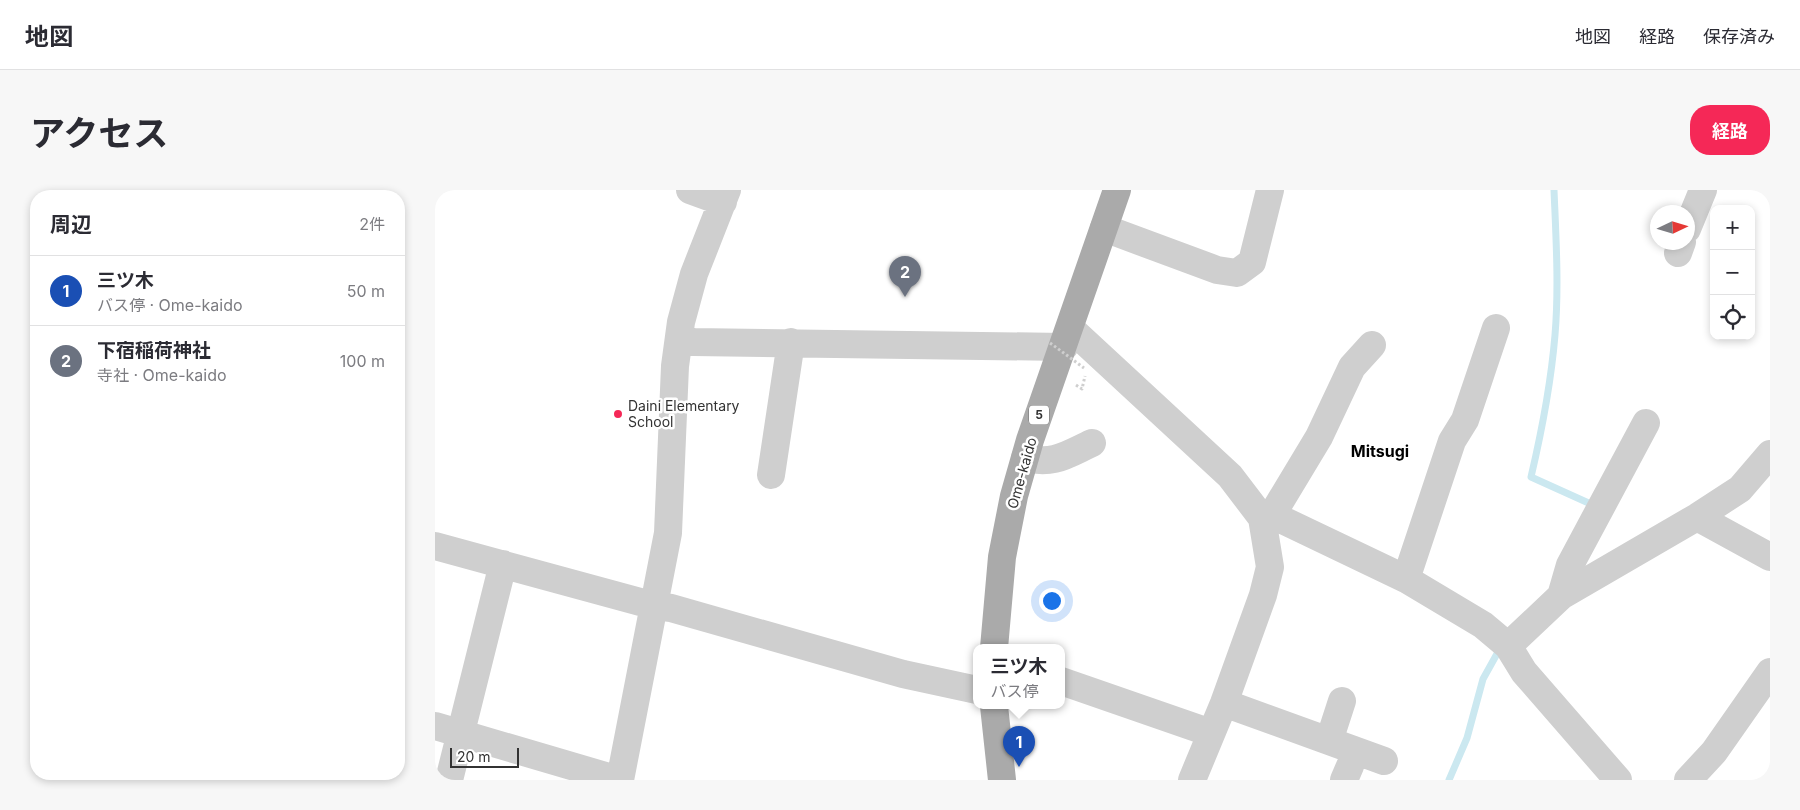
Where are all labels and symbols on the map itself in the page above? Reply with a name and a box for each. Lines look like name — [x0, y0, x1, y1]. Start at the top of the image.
north arrow — [1650, 205, 1695, 250]
pin: 2 — [889, 256, 921, 297]
place label: Daini Elementary School — [628, 397, 740, 430]
road number: 5 — [1029, 406, 1049, 424]
marker: Daini Elementary School — [612, 408, 624, 420]
street label: Ome-kaido — [1003, 435, 1040, 511]
district label: Mitsugi — [1351, 441, 1409, 461]
your location — [1039, 588, 1065, 614]
pin: 1 — [1003, 726, 1035, 767]
scale bar — [450, 745, 519, 768]

